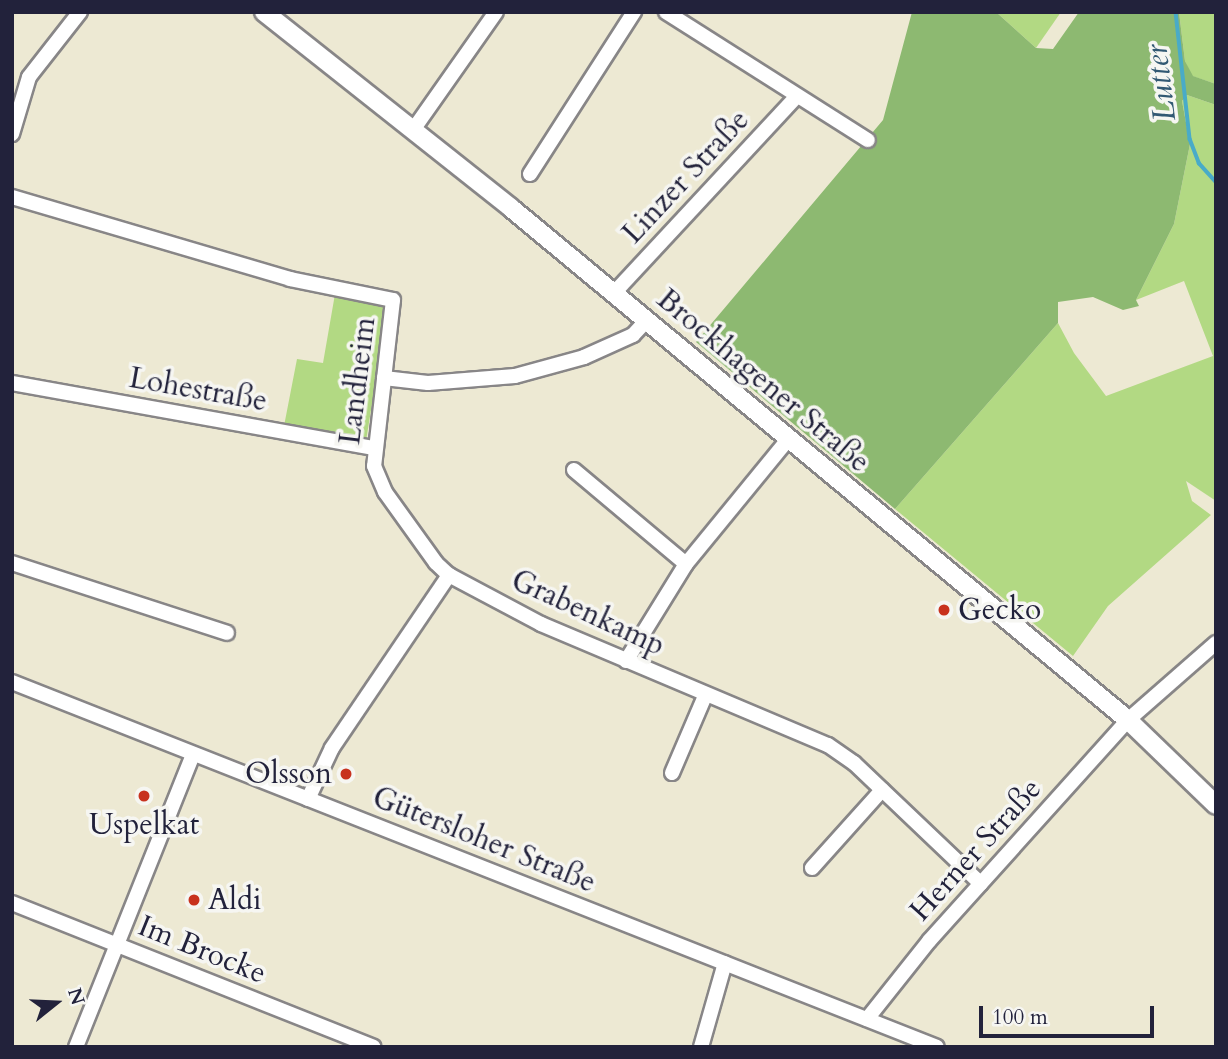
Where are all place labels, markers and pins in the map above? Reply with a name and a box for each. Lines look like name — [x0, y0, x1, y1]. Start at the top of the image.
place label: Gecko — [958, 592, 1041, 628]
marker: Gecko — [936, 602, 952, 618]
place label: Olsson — [245, 756, 332, 792]
marker: Olsson — [338, 766, 354, 782]
marker: Uspelkat — [136, 788, 152, 804]
place label: Uspelkat — [89, 807, 199, 843]
place label: Aldi — [208, 882, 261, 918]
marker: Aldi — [186, 892, 202, 908]

